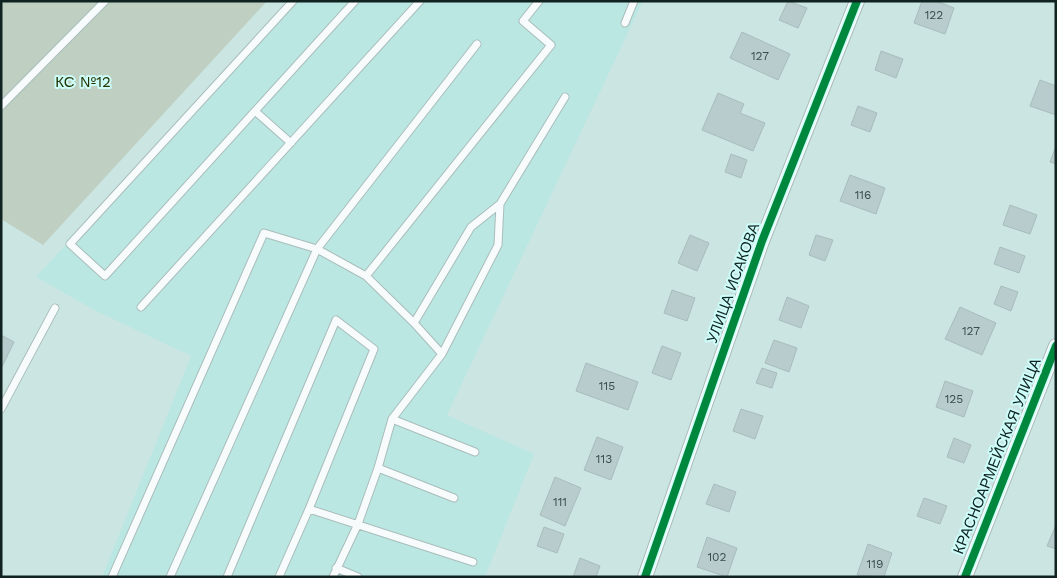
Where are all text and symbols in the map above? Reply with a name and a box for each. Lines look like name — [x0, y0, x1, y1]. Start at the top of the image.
house number: 122 — [925, 8, 943, 22]
house number: 127 — [751, 49, 769, 63]
park label: КС №12 — [55, 73, 111, 91]
house number: 116 — [855, 188, 871, 202]
street label: УЛИЦА ИСАКОВА — [703, 220, 763, 346]
house number: 127 — [962, 324, 980, 338]
street label: КРАСНОАРМЕЙСКАЯ УЛИЦА — [949, 355, 1045, 557]
house number: 115 — [599, 379, 615, 393]
house number: 125 — [945, 392, 963, 406]
house number: 113 — [596, 452, 612, 466]
house number: 111 — [553, 495, 567, 509]
house number: 102 — [707, 550, 727, 564]
house number: 119 — [867, 557, 883, 571]

